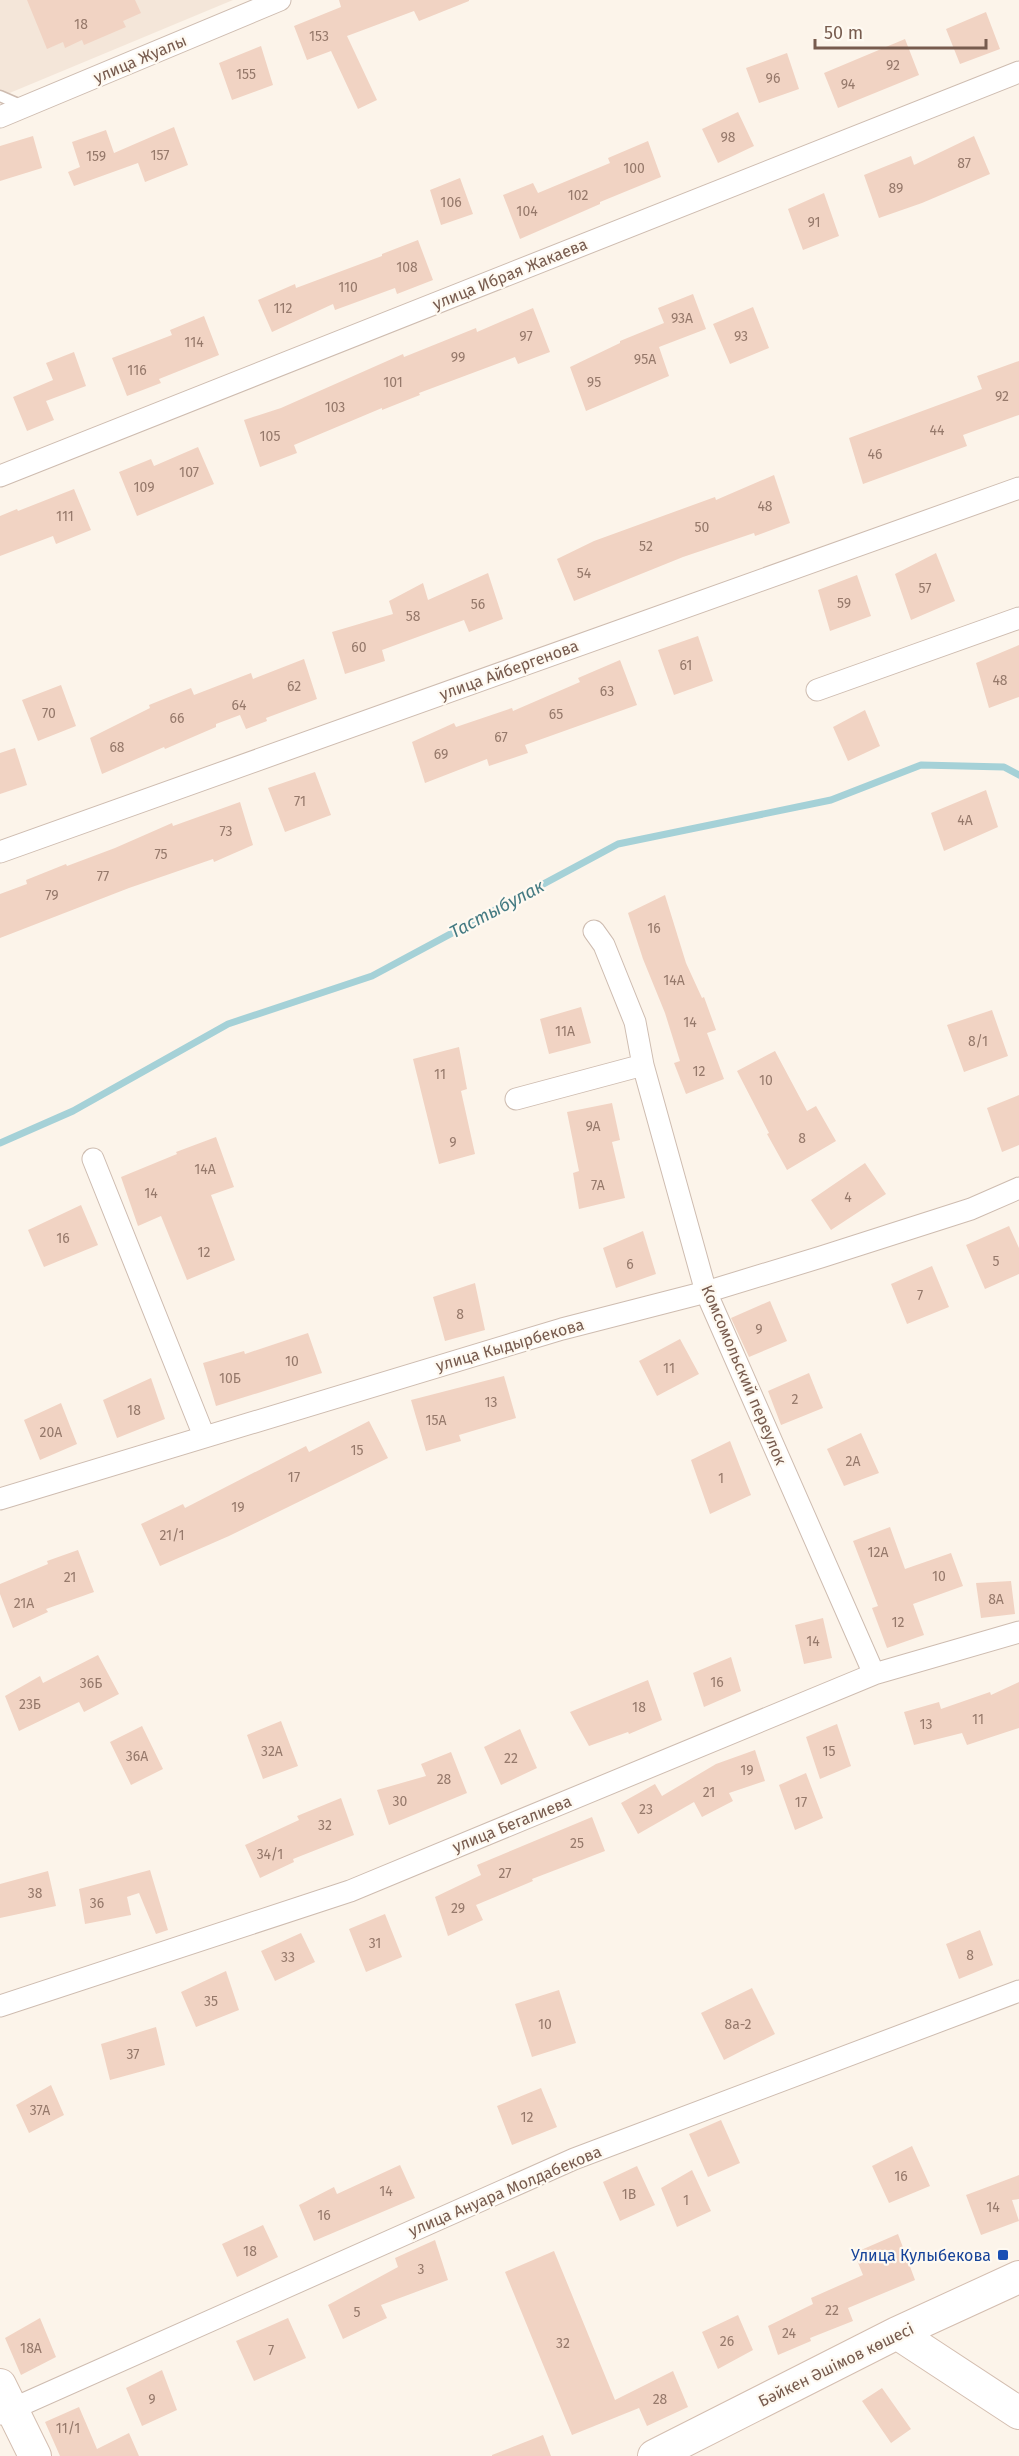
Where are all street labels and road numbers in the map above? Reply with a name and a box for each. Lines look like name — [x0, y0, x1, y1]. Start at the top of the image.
street label: улица Жуалы — [91, 31, 189, 87]
street label: улица Ибрая Жакаева — [430, 234, 590, 314]
street label: улица Айбергенова — [437, 636, 581, 704]
street label: Комсомольский переулок — [697, 1282, 791, 1468]
street label: улица Кыдырбекова — [434, 1315, 586, 1375]
street label: улица Бегалиева — [450, 1791, 574, 1857]
street label: улица Ануара Молдабекова — [406, 2142, 604, 2240]
street label: Бәйкен Әшімов көшесі — [755, 2319, 917, 2411]

